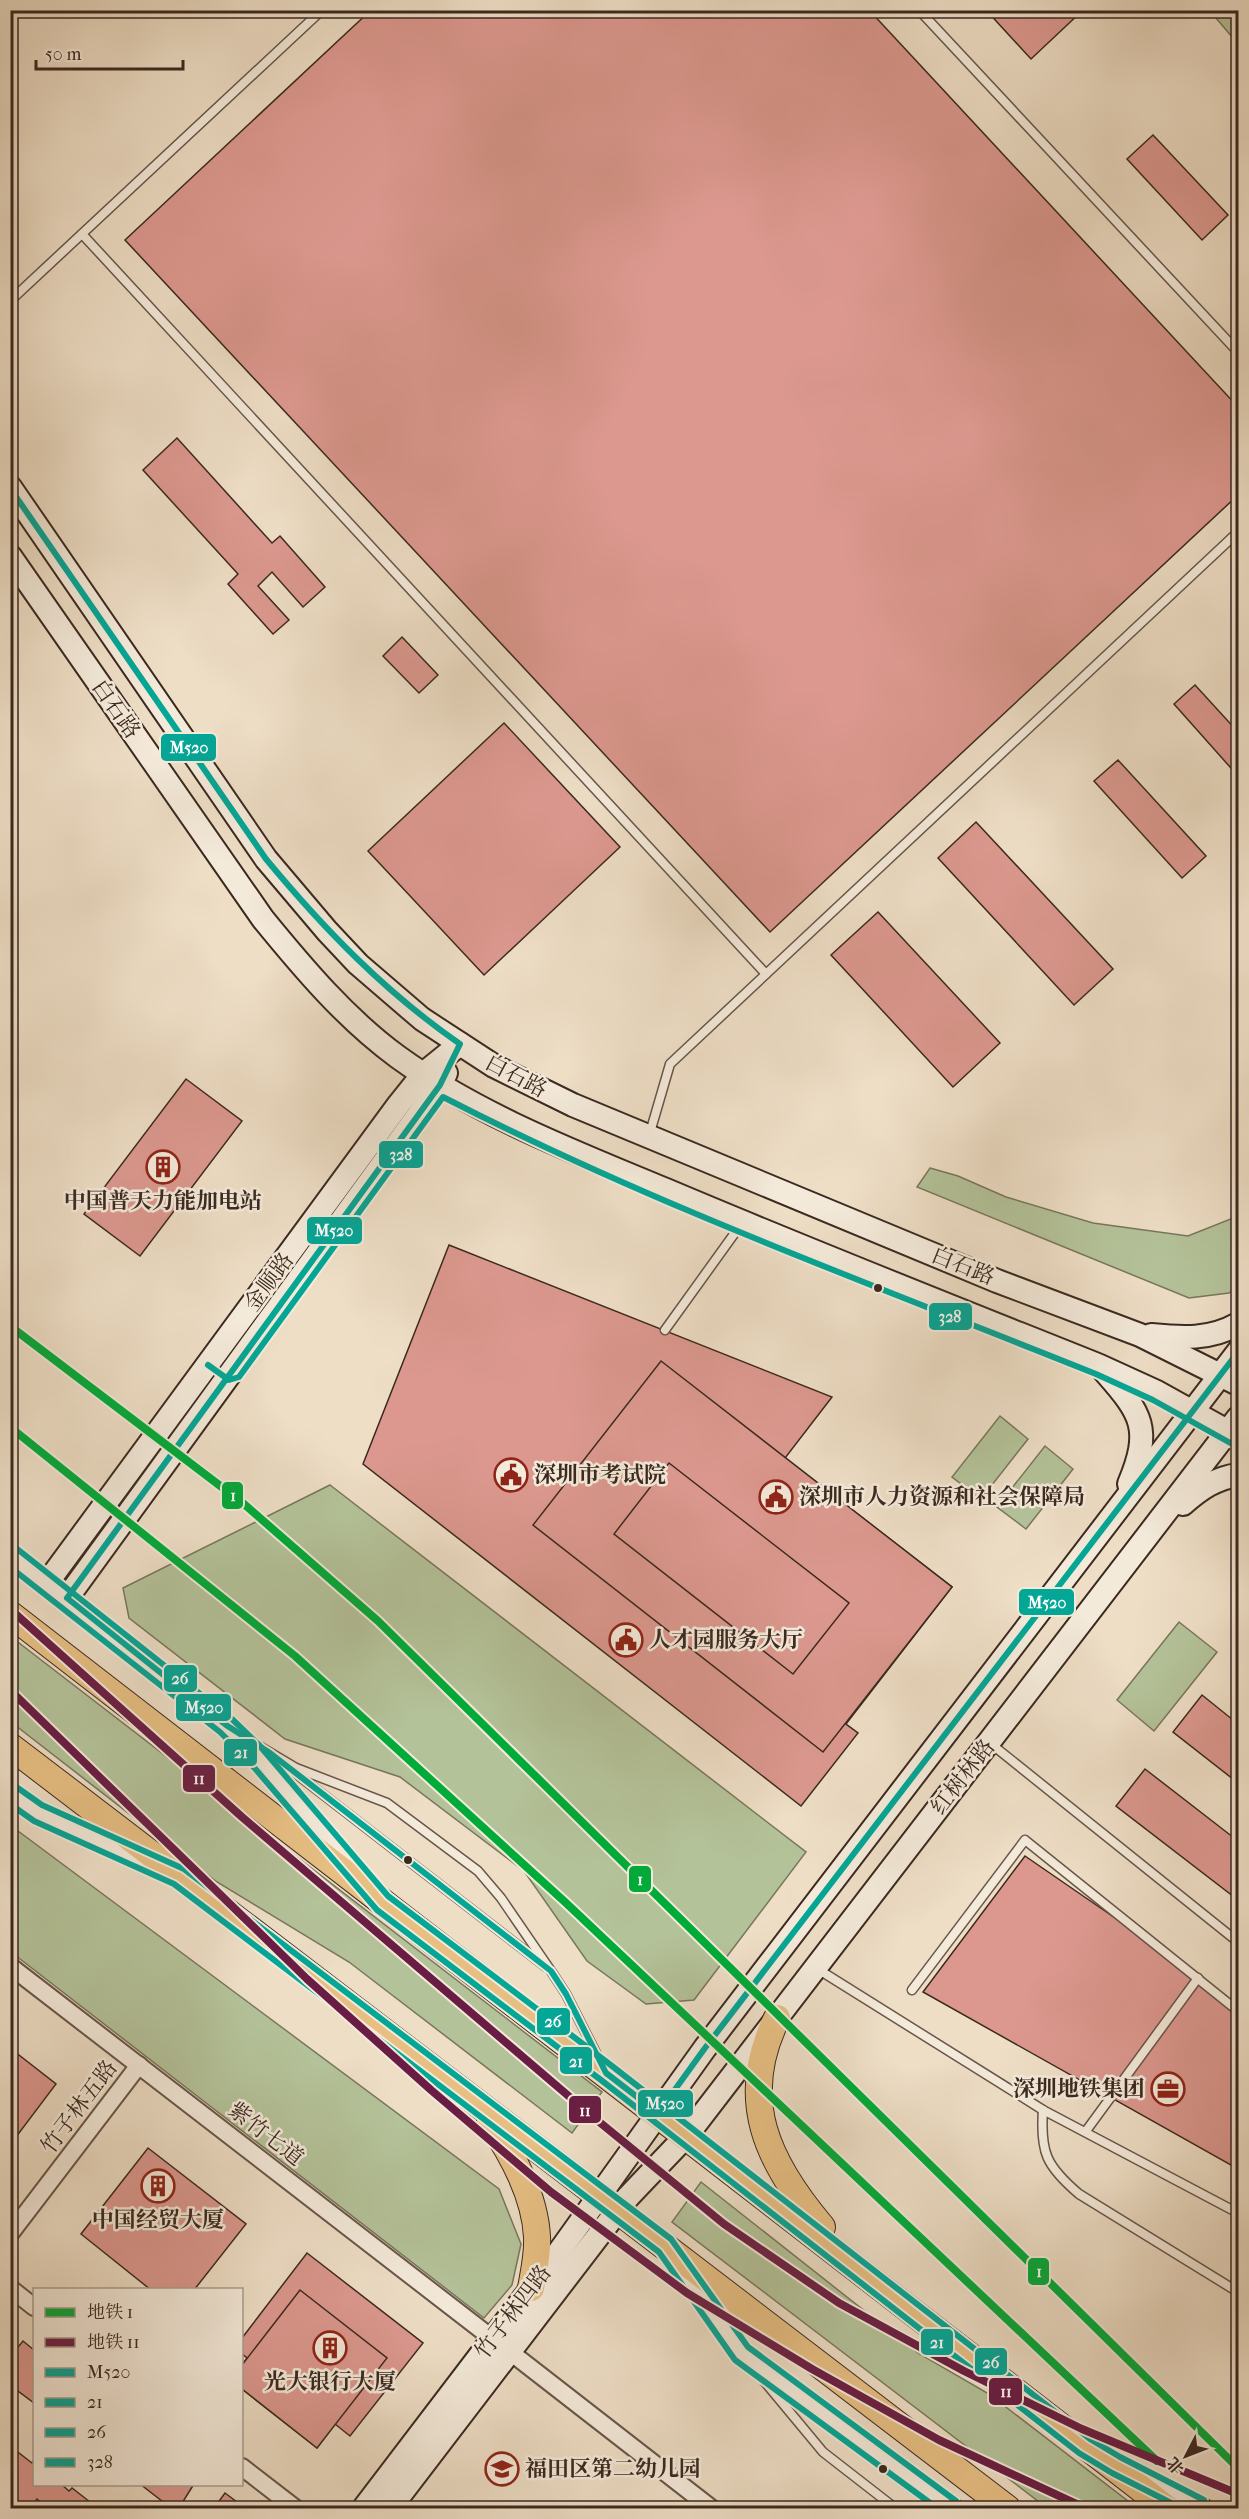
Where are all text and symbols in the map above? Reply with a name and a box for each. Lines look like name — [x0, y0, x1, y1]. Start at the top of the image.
scale bar — [36, 33, 183, 71]
text: 50 m — [45, 44, 82, 65]
street label: 白石路 — [86, 675, 146, 743]
line badge: M520 — [160, 733, 217, 762]
text: M520 — [169, 738, 208, 757]
street label: 白石路 — [481, 1049, 551, 1103]
line badge: 328 — [378, 1140, 424, 1169]
text: 328 — [390, 1145, 412, 1165]
building icon: 中国普天力能加电站 — [145, 1149, 181, 1185]
place label: 中国普天力能加电站 — [64, 1188, 262, 1214]
line badge: M520 — [306, 1216, 363, 1245]
text: M520 — [314, 1221, 353, 1240]
street label: 白石路 — [928, 1242, 998, 1290]
street label: 金顺路 — [239, 1248, 299, 1316]
unlabelled marker — [872, 1282, 884, 1294]
line badge: 328 — [928, 1302, 973, 1331]
text: 328 — [939, 1307, 961, 1327]
public building icon: 深圳市考试院 — [493, 1457, 529, 1493]
place label: 深圳市考试院 — [534, 1462, 666, 1488]
public building icon: 深圳市人力资源和社会保障局 — [758, 1479, 794, 1515]
line badge: 1 — [221, 1481, 244, 1510]
place label: 深圳市人力资源和社会保障局 — [799, 1484, 1085, 1510]
text: 1 — [230, 1486, 236, 1505]
line badge: M520 — [1018, 1588, 1075, 1616]
text: M520 — [1027, 1593, 1066, 1612]
public building icon: 人才园服务大厅 — [608, 1622, 644, 1658]
place label: 人才园服务大厅 — [649, 1627, 803, 1653]
line badge: 26 — [163, 1664, 198, 1693]
text: 26 — [172, 1669, 189, 1688]
line badge: M520 — [175, 1693, 232, 1722]
text: M520 — [184, 1698, 223, 1717]
street label: 红树林路 — [926, 1734, 1000, 1820]
line badge: 21 — [223, 1738, 258, 1767]
text: 21 — [234, 1743, 248, 1762]
line badge: 11 — [182, 1764, 216, 1793]
text: 11 — [193, 1769, 205, 1788]
unlabelled marker — [402, 1854, 414, 1866]
line badge: 1 — [628, 1865, 652, 1893]
text: 1 — [637, 1870, 643, 1889]
line badge: 26 — [536, 2007, 571, 2036]
text: 26 — [545, 2012, 562, 2031]
line badge: 21 — [559, 2046, 593, 2075]
text: 21 — [569, 2052, 583, 2071]
street label: 竹子林五路 — [36, 2055, 122, 2159]
office icon: 深圳地铁集团 — [1150, 2071, 1186, 2107]
place label: 深圳地铁集团 — [1013, 2076, 1145, 2102]
line badge: M520 — [637, 2089, 694, 2118]
text: M520 — [645, 2094, 684, 2113]
line badge: 11 — [568, 2095, 602, 2124]
street label: 紫竹七道 — [223, 2097, 309, 2171]
text: 11 — [579, 2101, 591, 2120]
building icon: 中国经贸大厦 — [140, 2168, 176, 2204]
place label: 中国经贸大厦 — [92, 2207, 224, 2233]
line badge: 1 — [1027, 2257, 1050, 2286]
street label: 竹子林四路 — [470, 2260, 556, 2364]
text: 1 — [1036, 2262, 1042, 2281]
legend — [33, 2288, 243, 2486]
text: 地铁 1 — [87, 2302, 133, 2323]
line badge: 21 — [920, 2328, 954, 2356]
building icon: 光大银行大厦 — [312, 2330, 348, 2366]
text: 地铁 11 — [87, 2332, 140, 2353]
text: 21 — [930, 2333, 944, 2352]
line badge: 26 — [974, 2347, 1008, 2376]
text: 26 — [983, 2353, 1000, 2372]
text: M520 — [87, 2362, 130, 2383]
place label: 光大银行大厦 — [264, 2369, 396, 2395]
line badge: 11 — [988, 2377, 1023, 2406]
text: 11 — [1000, 2382, 1012, 2401]
text: 21 — [87, 2392, 103, 2413]
text: 26 — [87, 2422, 106, 2443]
north arrow — [1156, 2426, 1216, 2486]
school or university icon: 福田区第二幼儿园 — [484, 2451, 520, 2487]
text: 328 — [87, 2452, 113, 2473]
text: 北 — [1163, 2453, 1188, 2478]
place label: 福田区第二幼儿园 — [525, 2456, 701, 2482]
unlabelled marker — [877, 2463, 889, 2475]

